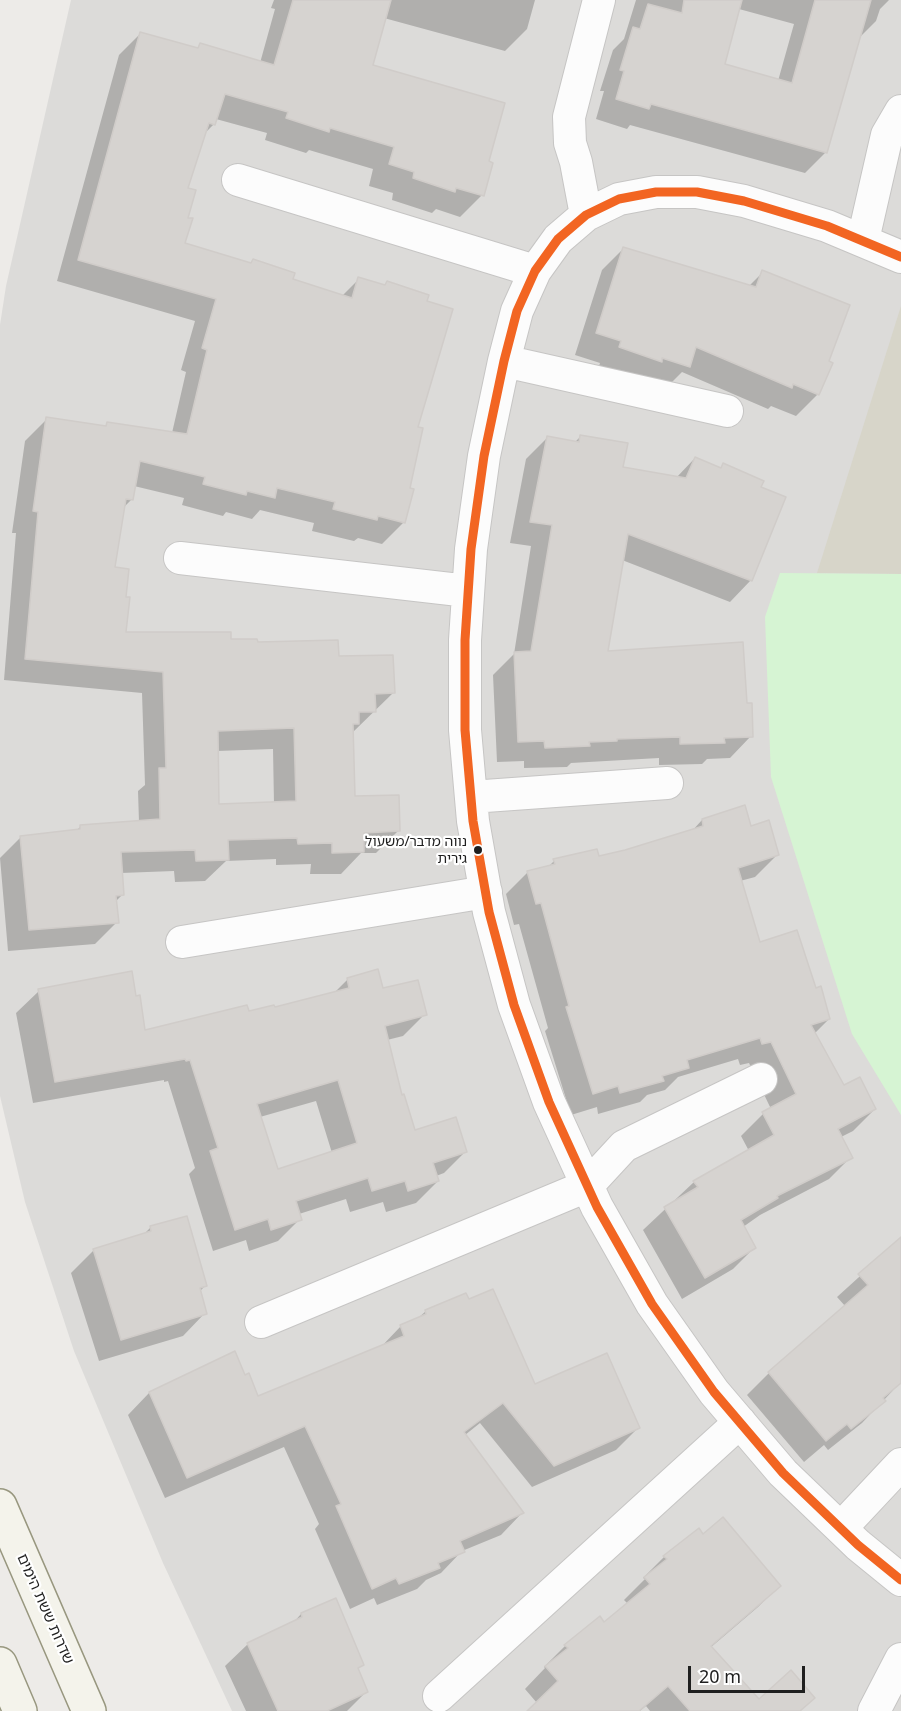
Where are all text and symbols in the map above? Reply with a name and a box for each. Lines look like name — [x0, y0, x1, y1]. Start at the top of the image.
place label: נווה מדבר/משעול גירית — [365, 834, 467, 867]
marker: נווה מדבר/משעול גירית — [472, 844, 484, 856]
street label: שדרות ששת הימים — [13, 1551, 77, 1667]
scale bar — [691, 1654, 808, 1692]
text: 20 m — [699, 1664, 741, 1688]

